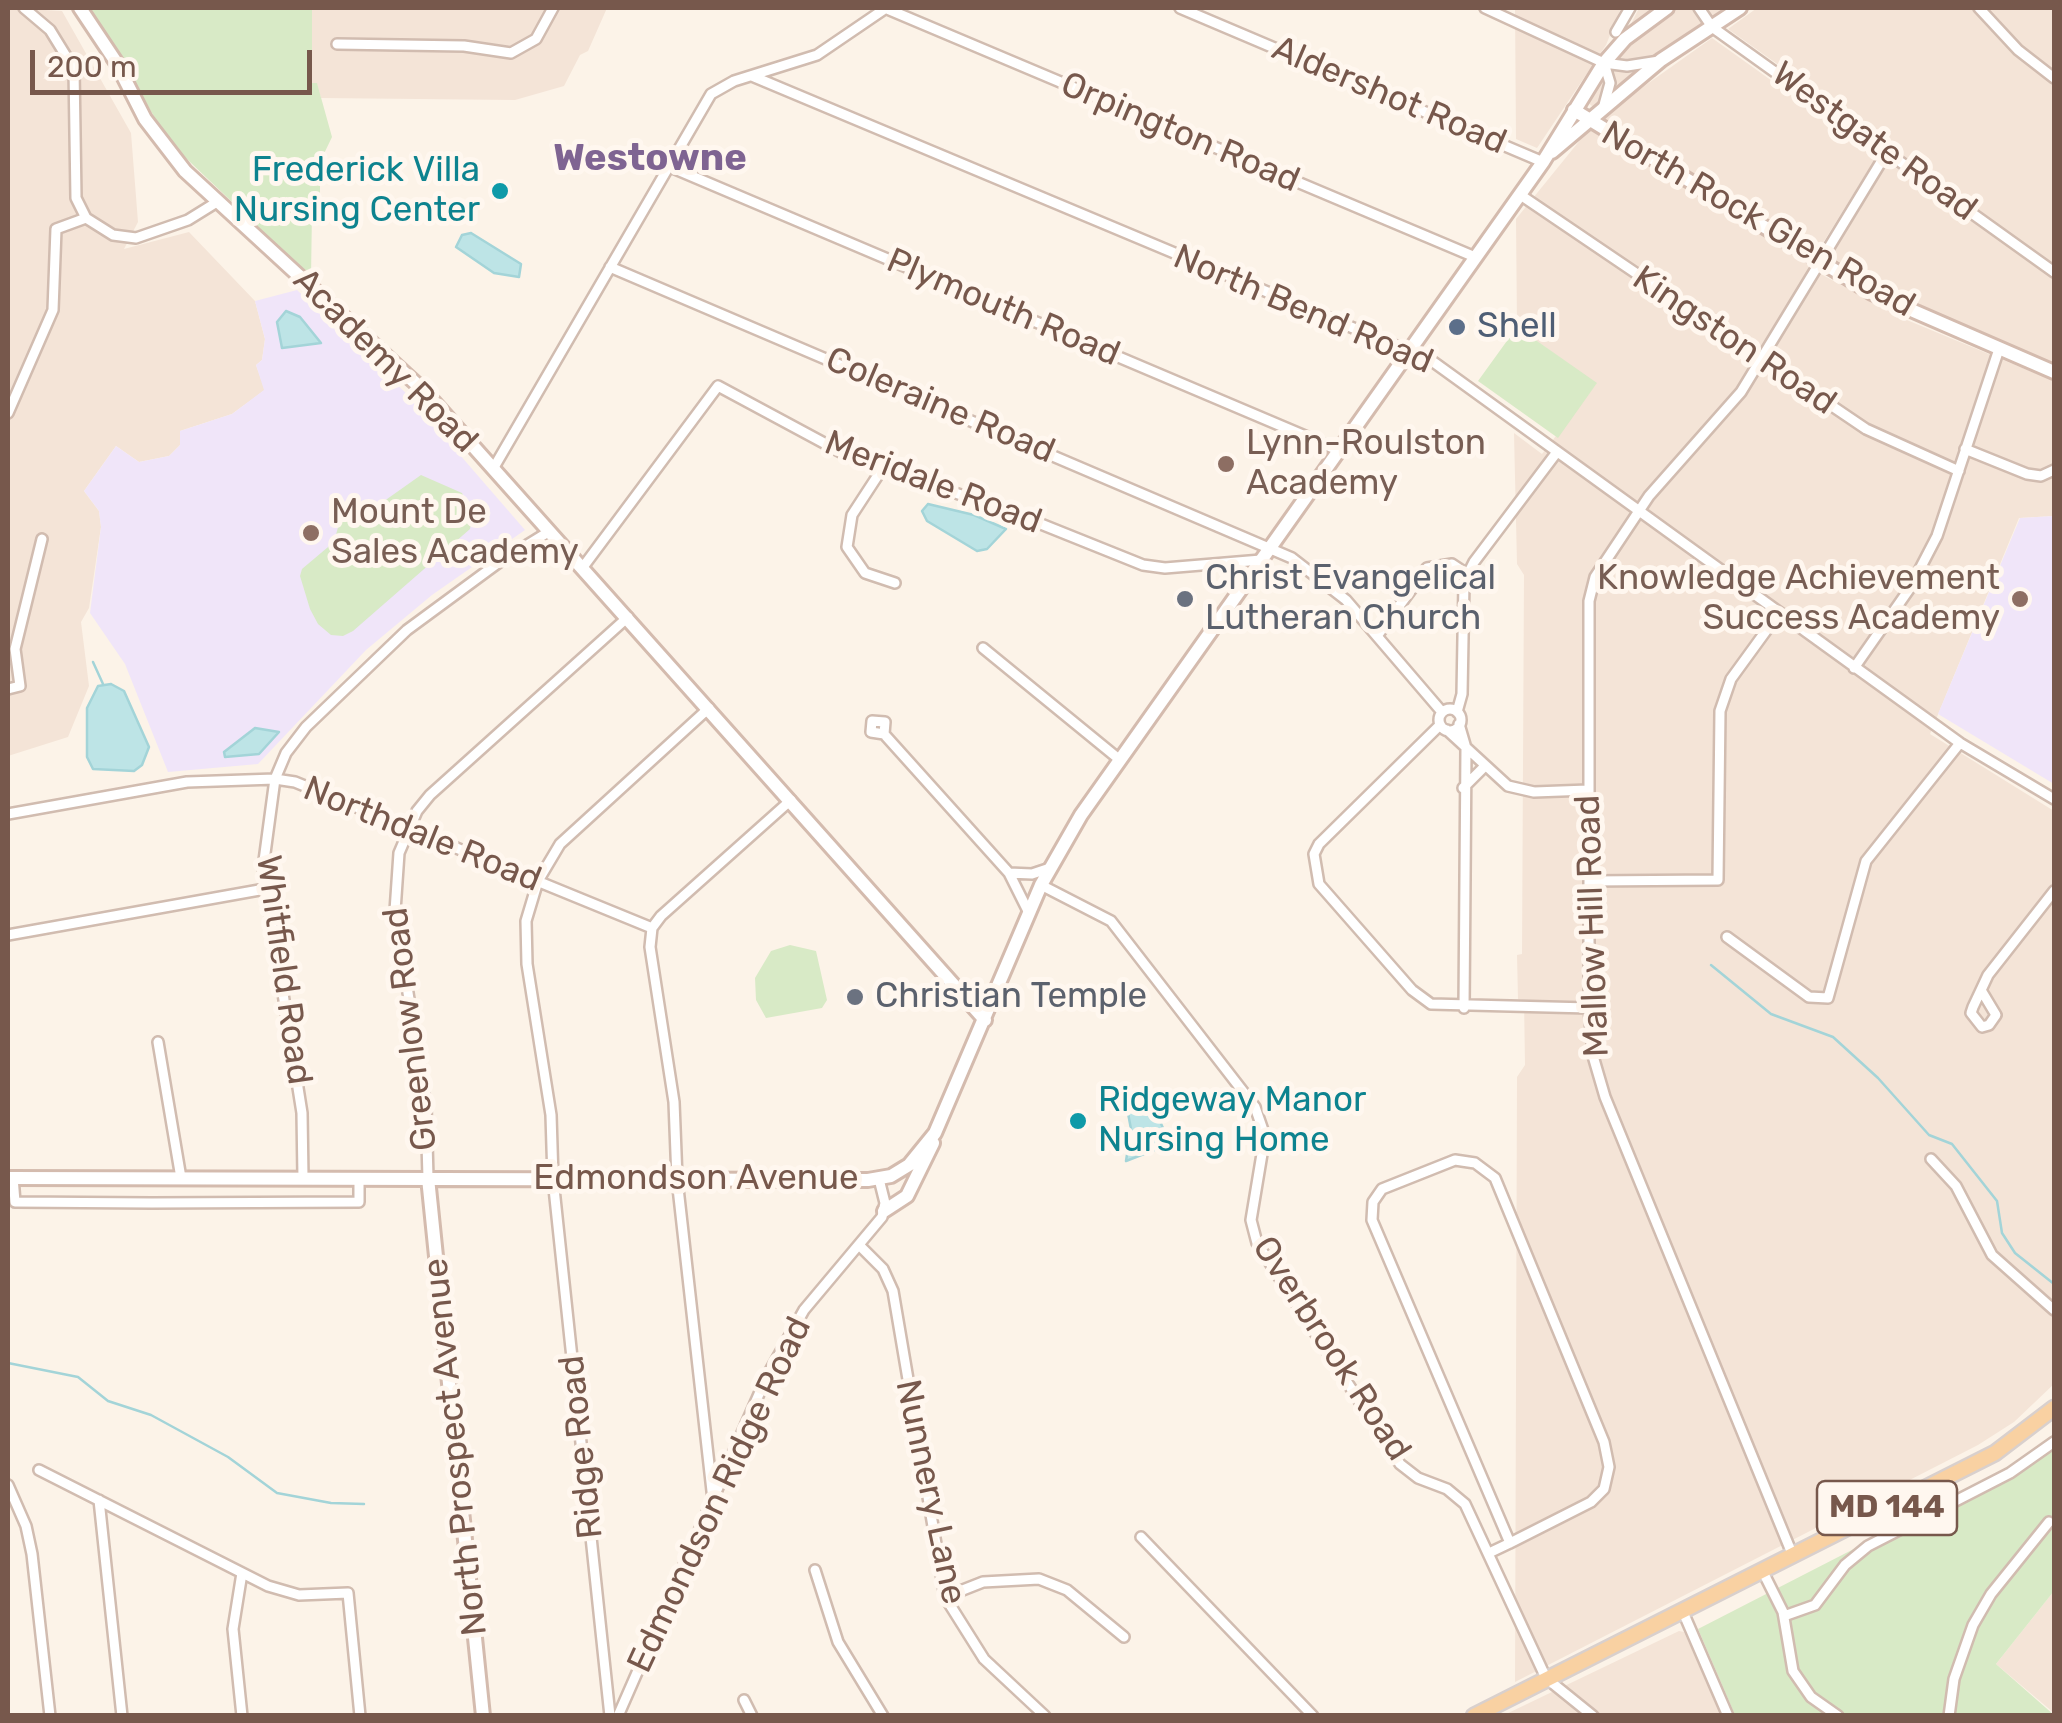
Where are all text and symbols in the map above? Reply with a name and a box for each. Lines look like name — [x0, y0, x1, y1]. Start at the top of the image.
street label: Aldershot Road — [1266, 28, 1512, 164]
scale bar — [35, 30, 318, 92]
text: 200 m — [47, 49, 137, 85]
street label: Westgate Road — [1763, 54, 1985, 230]
street label: Orpington Road — [1054, 64, 1306, 202]
street label: North Rock Glen Road — [1594, 113, 1922, 327]
district label: Westowne — [553, 136, 747, 182]
place label: Frederick Villa Nursing Center — [234, 150, 480, 232]
marker: Frederick Villa Nursing Center — [489, 180, 511, 202]
street label: North Bend Road — [1167, 236, 1439, 384]
street label: Plymouth Road — [880, 240, 1126, 376]
street label: Kingston Road — [1624, 258, 1844, 424]
street label: Academy Road — [284, 260, 486, 462]
place label: Shell — [1477, 306, 1557, 348]
marker: Shell — [1446, 316, 1468, 338]
street label: Coleraine Road — [819, 339, 1061, 473]
street label: Meridale Road — [819, 422, 1047, 544]
place label: Lynn-Roulston Academy — [1246, 423, 1486, 505]
marker: Lynn-Roulston Academy — [1215, 453, 1237, 475]
place label: Mount De Sales Academy — [331, 492, 579, 574]
marker: Mount De Sales Academy — [300, 522, 322, 544]
place label: Christ Evangelical Lutheran Church — [1205, 558, 1496, 640]
place label: Knowledge Achievement Success Academy — [1597, 558, 2000, 640]
marker: Christ Evangelical Lutheran Church — [1174, 588, 1196, 610]
marker: Knowledge Achievement Success Academy — [2009, 588, 2031, 610]
street label: Northdale Road — [297, 768, 547, 902]
street label: Mallow Hill Road — [1567, 794, 1619, 1058]
street label: Whitfield Road — [246, 853, 320, 1087]
street label: Greenlow Road — [375, 905, 447, 1153]
place label: Christian Temple — [875, 976, 1147, 1018]
marker: Christian Temple — [844, 986, 866, 1008]
place label: Ridgeway Manor Nursing Home — [1098, 1080, 1366, 1162]
marker: Ridgeway Manor Nursing Home — [1067, 1110, 1089, 1132]
street label: Edmondson Avenue — [533, 1158, 859, 1200]
street label: Overbrook Road — [1243, 1229, 1419, 1469]
street label: North Prospect Avenue — [415, 1256, 497, 1638]
street label: Edmondson Ridge Road — [619, 1311, 821, 1679]
street label: Ridge Road — [551, 1353, 613, 1541]
street label: Nunnery Lane — [886, 1376, 974, 1608]
road number: MD 144 — [1817, 1481, 1957, 1535]

